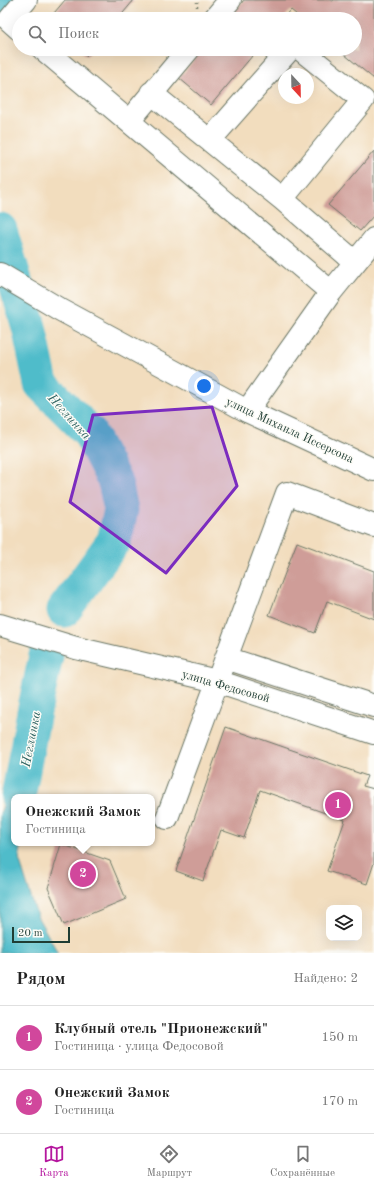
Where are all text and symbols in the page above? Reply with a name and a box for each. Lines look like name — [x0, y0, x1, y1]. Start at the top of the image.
search box — [12, 12, 362, 56]
icon: search — [26, 23, 48, 45]
text: Поиск — [58, 27, 99, 42]
north arrow — [278, 68, 314, 104]
your location — [194, 376, 214, 396]
water label: Неглинка — [44, 391, 93, 443]
street label: улица Михаила Иссерсона — [224, 396, 355, 466]
street label: улица Федосовой — [180, 669, 271, 705]
water label: Неглинка — [19, 710, 43, 769]
pin: 1 — [325, 790, 351, 820]
popup — [11, 794, 155, 846]
text: Онежский Замок — [25, 805, 141, 820]
text: Гостиница — [25, 823, 86, 836]
pin: 2 — [70, 859, 96, 889]
map controls — [326, 905, 362, 941]
button: layers — [326, 905, 362, 941]
scale bar — [12, 925, 70, 944]
text: 20 m — [18, 928, 43, 939]
text: Рядом — [16, 971, 65, 988]
text: Найдено: 2 — [294, 972, 358, 985]
text: Клубный отель "Прионежский" — [54, 1022, 268, 1037]
text: 1 — [25, 1031, 33, 1044]
text: 150 m — [321, 1031, 358, 1044]
text: Гостиница · улица Федосовой — [54, 1040, 224, 1053]
text: Онежский Замок — [54, 1086, 170, 1101]
text: 2 — [25, 1095, 33, 1108]
text: 170 m — [321, 1095, 358, 1108]
text: Гостиница — [54, 1104, 114, 1117]
tab: Карта — [39, 1143, 69, 1181]
tab: Маршрут — [147, 1143, 192, 1181]
tab: Сохранённые — [270, 1143, 335, 1181]

